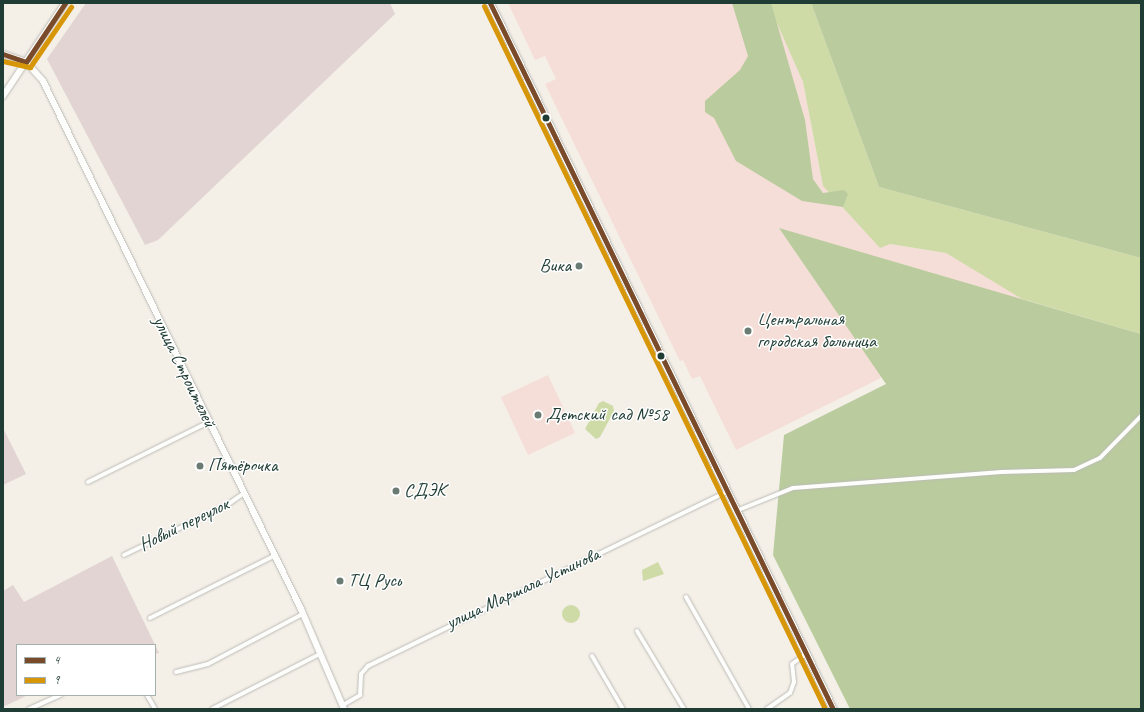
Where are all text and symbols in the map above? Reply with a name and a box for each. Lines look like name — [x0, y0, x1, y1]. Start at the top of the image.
unlabelled marker — [541, 113, 551, 123]
place label: Вика — [540, 255, 571, 277]
marker: Вика — [574, 261, 584, 271]
place label: Центральная городская больница — [757, 309, 877, 353]
street label: улица Строителей — [148, 313, 220, 431]
marker: Центральная городская больница — [742, 325, 754, 337]
unlabelled marker — [656, 351, 666, 361]
place label: Детский сад №58 — [546, 404, 669, 426]
marker: Детский сад №58 — [533, 410, 543, 420]
place label: Пятёрочка — [208, 455, 278, 477]
marker: Пятёрочка — [195, 461, 205, 471]
place label: СДЭК — [404, 480, 446, 502]
marker: СДЭК — [391, 486, 401, 496]
street label: Новый переулок — [135, 493, 233, 557]
street label: улица Маршала Устинова — [442, 543, 604, 635]
place label: ТЦ Русь — [348, 570, 401, 592]
marker: ТЦ Русь — [335, 576, 345, 586]
legend — [16, 644, 156, 696]
text: 4 — [54, 652, 59, 668]
text: 9 — [54, 672, 59, 688]

